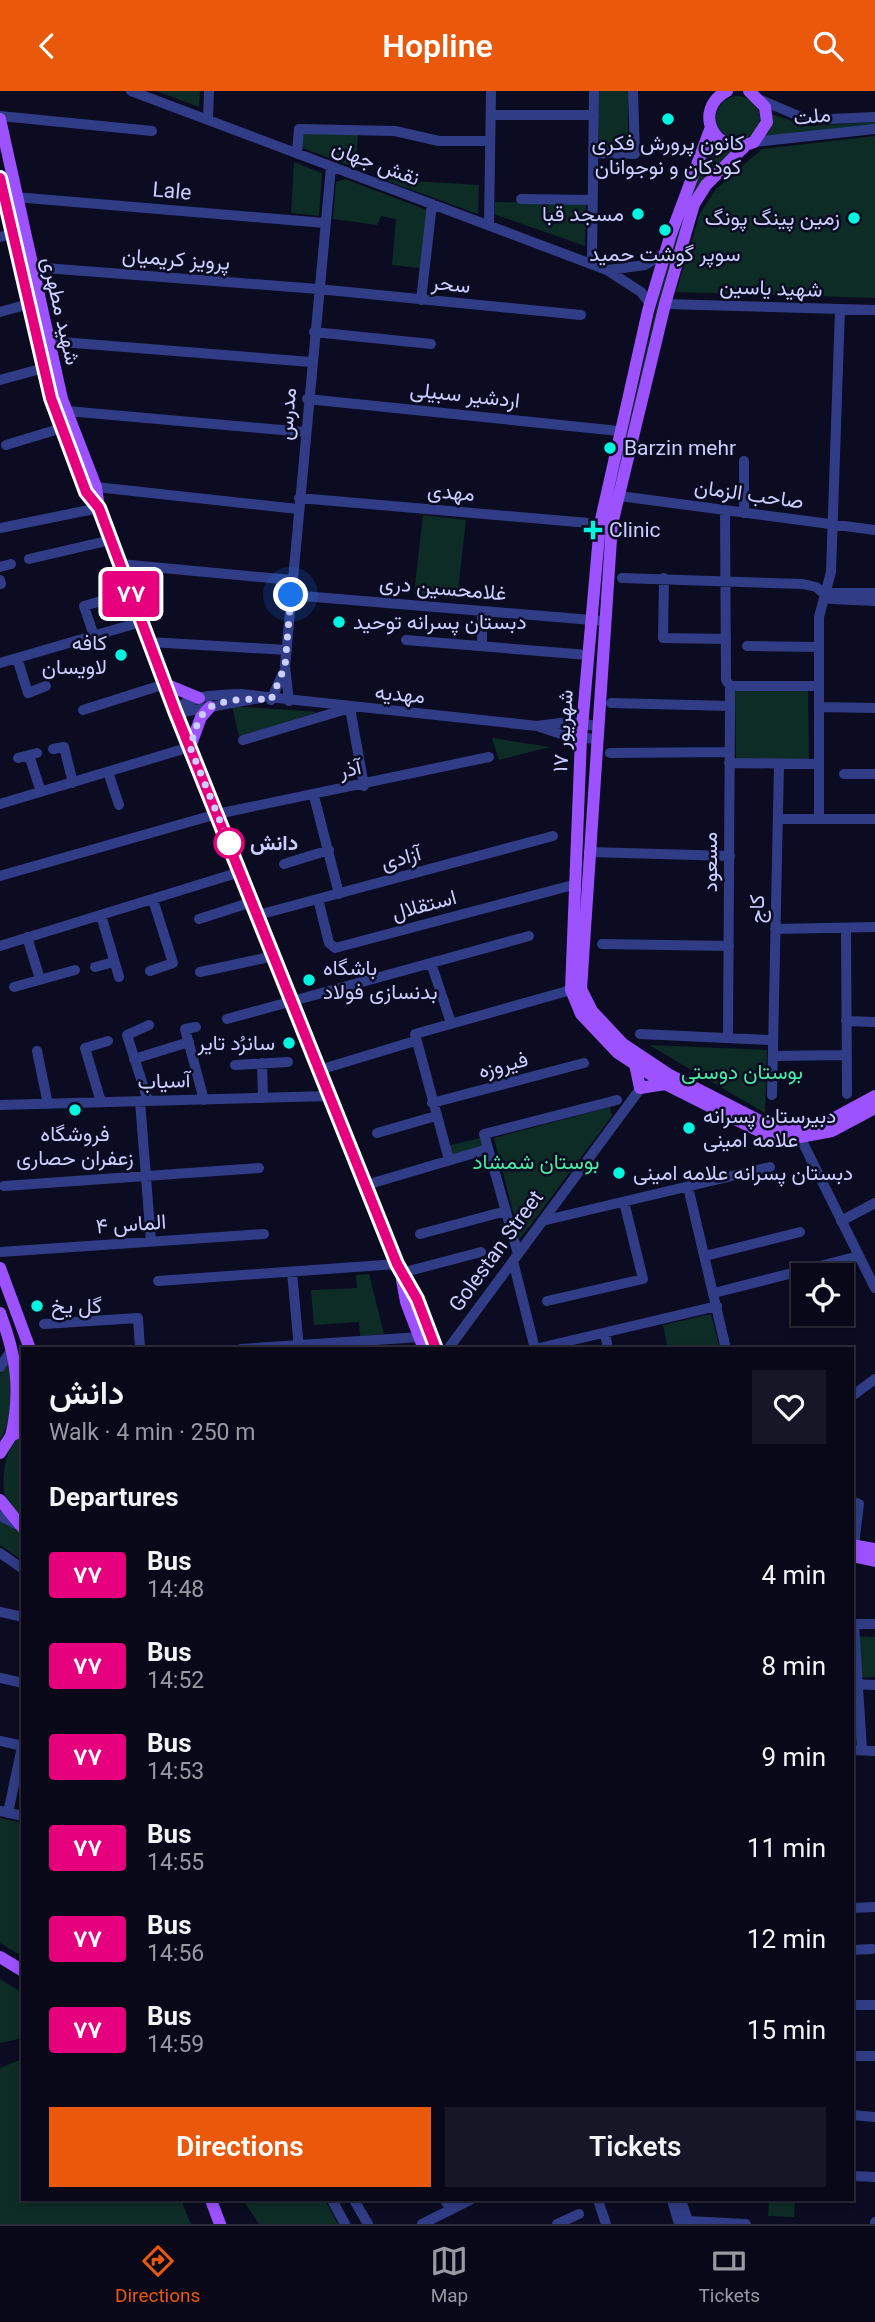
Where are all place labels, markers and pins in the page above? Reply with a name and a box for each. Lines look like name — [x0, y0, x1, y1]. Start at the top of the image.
marker: کانون پرورش فکری کودکان و نوجوانان — [660, 111, 676, 127]
place label: کانون پرورش فکری کودکان و نوجوانان — [592, 131, 744, 180]
place label: مسجد قبا — [542, 202, 624, 226]
marker: مسجد قبا — [630, 206, 646, 222]
place label: زمین پینگ پونگ — [705, 206, 840, 232]
marker: زمین پینگ پونگ — [846, 210, 862, 226]
marker: سوپر گوشت حمید — [657, 222, 673, 238]
place label: سوپر گوشت حمید — [589, 242, 741, 268]
place label: Barzin mehr — [624, 436, 736, 460]
marker: Barzin mehr — [602, 440, 618, 456]
place label: Clinic — [609, 518, 661, 542]
marker: Clinic — [583, 520, 603, 540]
place label: دبستان پسرانه توحید — [353, 610, 526, 636]
marker: دبستان پسرانه توحید — [331, 614, 347, 630]
place label: کافه لاویسان — [42, 631, 107, 680]
marker: کافه لاویسان — [113, 647, 129, 663]
marker: دانش — [214, 828, 244, 858]
place label: دانش — [250, 831, 298, 855]
place label: باشگاه بدنسازی فولاد — [323, 956, 438, 1005]
marker: باشگاه بدنسازی فولاد — [301, 972, 317, 988]
place label: سانرُد تایر — [196, 1031, 275, 1056]
marker: سانرُد تایر — [281, 1035, 297, 1051]
marker: فروشگاه زعفران حصاری — [67, 1102, 83, 1118]
place label: دبیرستان پسرانه علامه امینی — [703, 1104, 836, 1152]
marker: دبیرستان پسرانه علامه امینی — [681, 1120, 697, 1136]
place label: فروشگاه زعفران حصاری — [16, 1122, 134, 1171]
place label: دبستان پسرانه علامه امینی — [633, 1161, 853, 1187]
marker: دبستان پسرانه علامه امینی — [611, 1165, 627, 1181]
place label: گل یخ — [51, 1294, 102, 1320]
marker: گل یخ — [29, 1298, 45, 1314]

